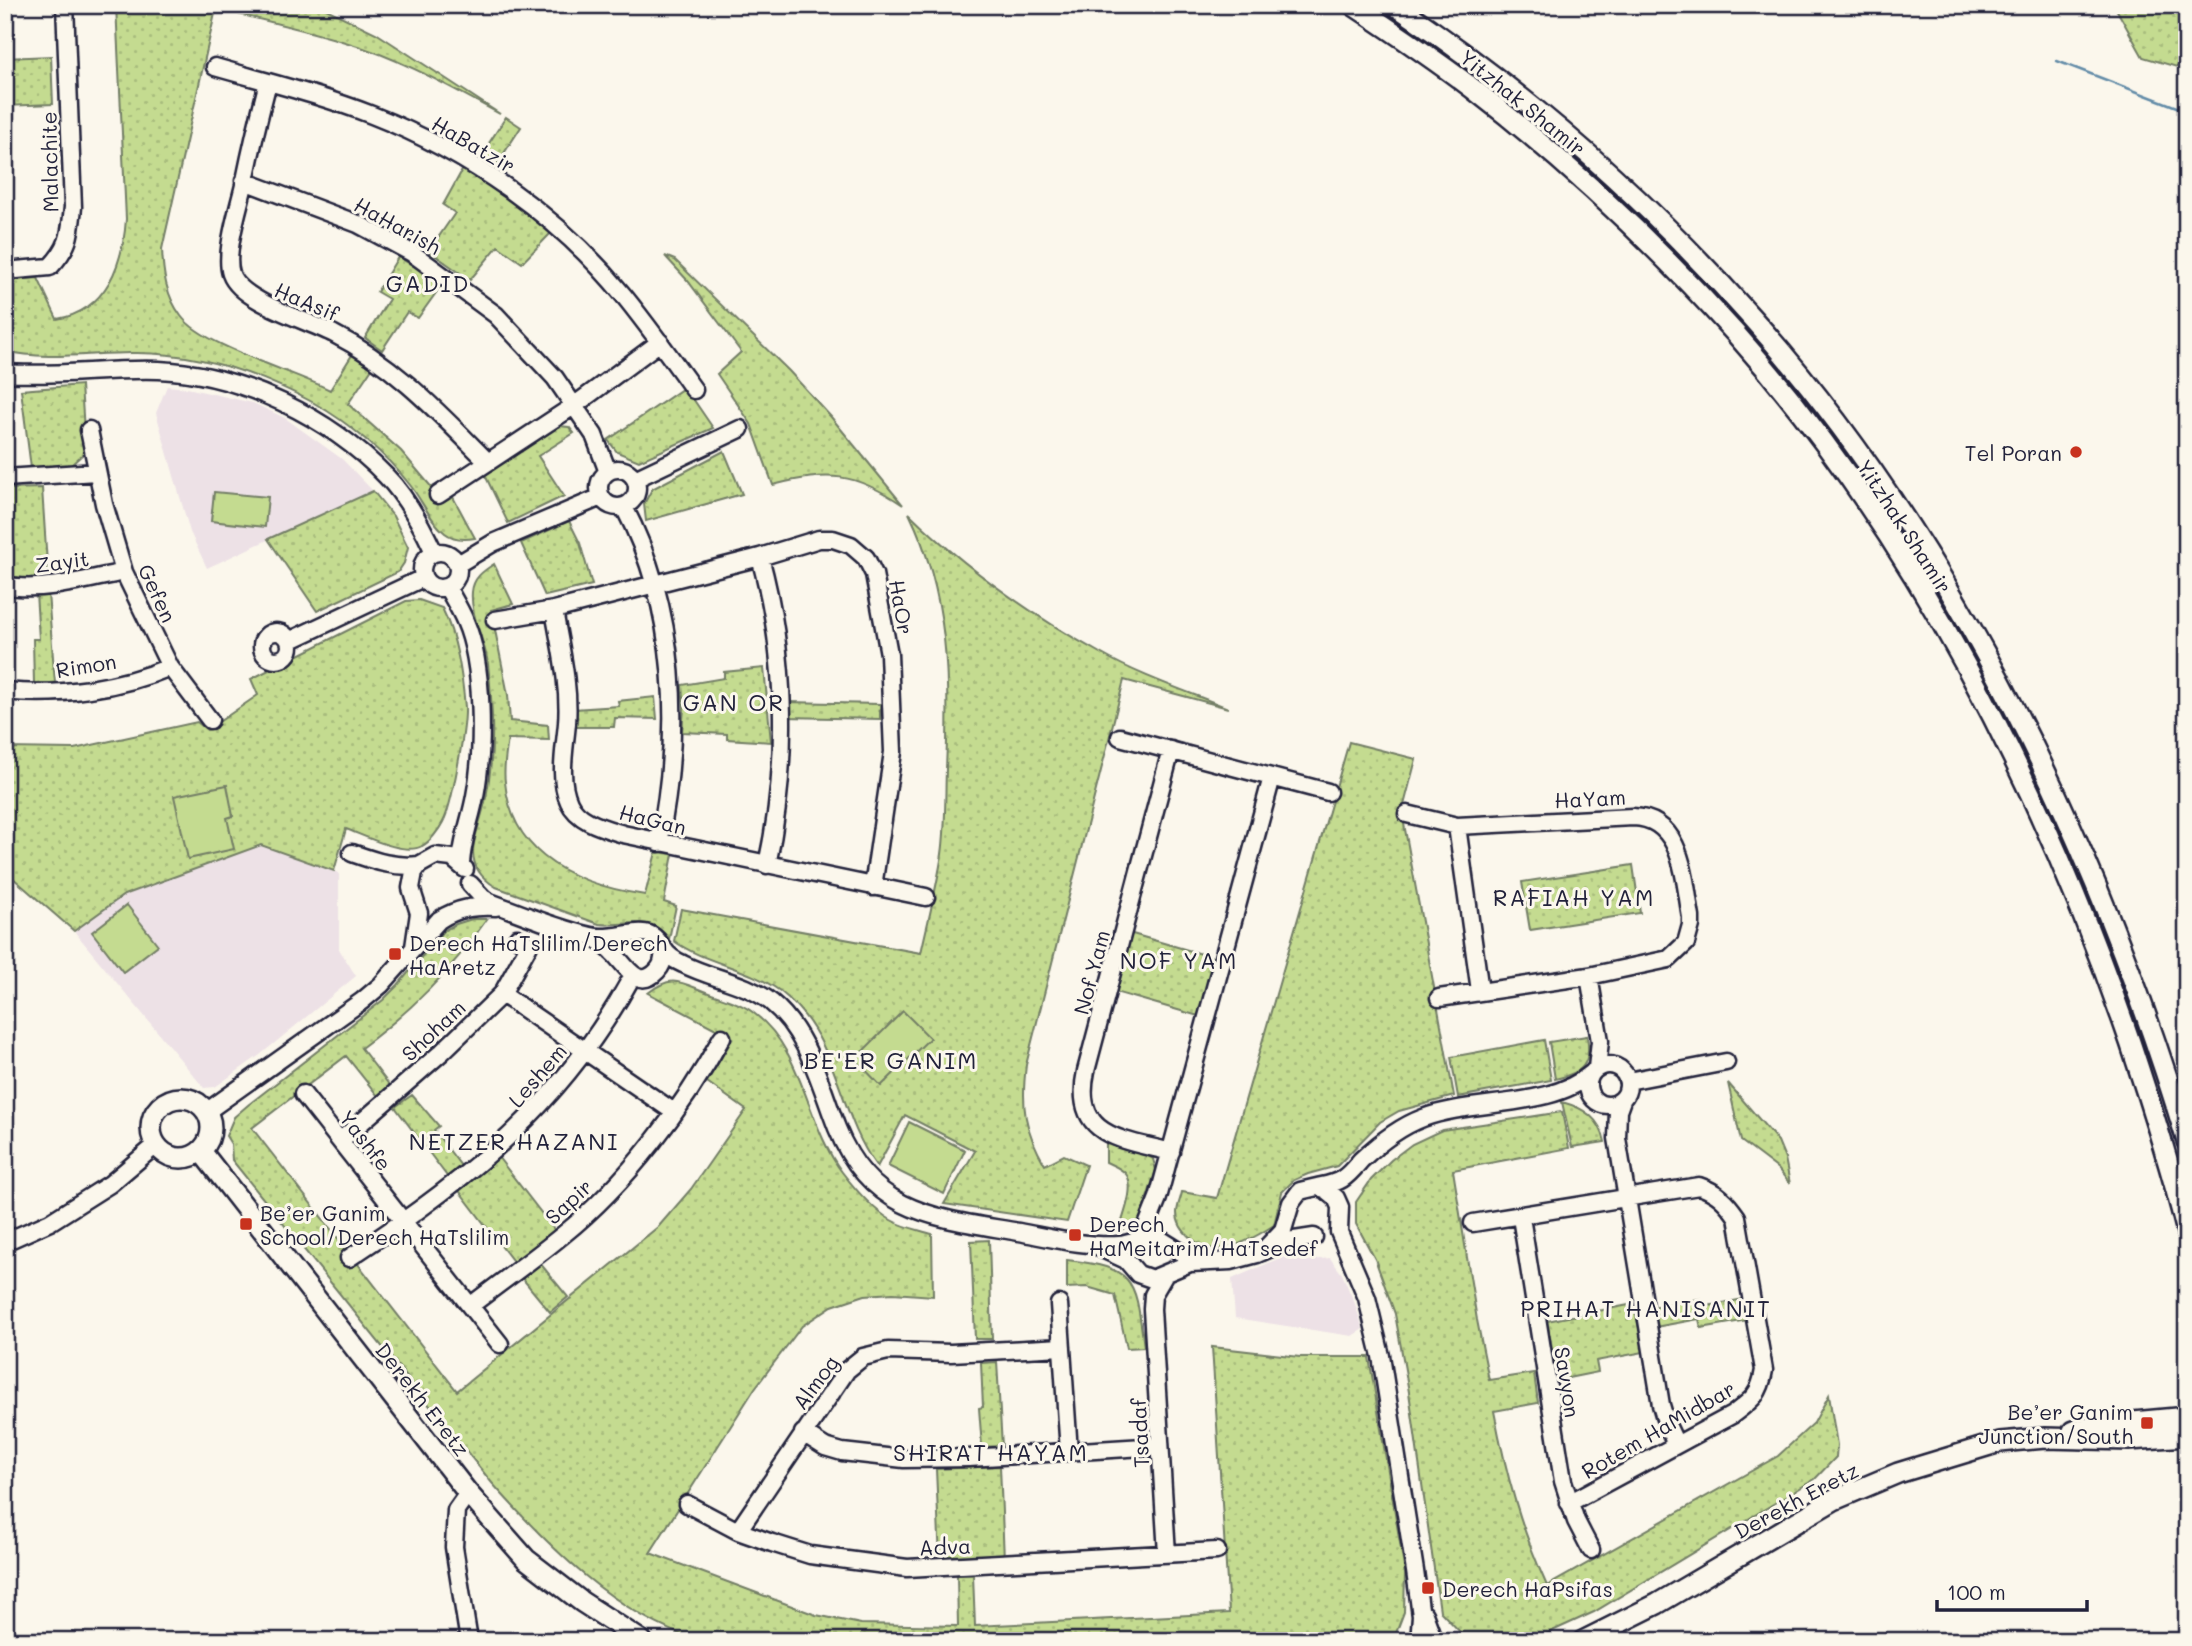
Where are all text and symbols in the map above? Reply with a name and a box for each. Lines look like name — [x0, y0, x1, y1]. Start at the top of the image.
street label: Yitzhak Shamir — [1455, 43, 1591, 161]
street label: HaBatzir — [427, 109, 521, 179]
street label: Malachite — [35, 111, 63, 213]
street label: HaHarish — [350, 190, 446, 260]
district label: GADID — [386, 268, 470, 298]
street label: HaAsif — [271, 275, 344, 327]
place label: Tel Poran — [1965, 439, 2062, 466]
marker: Tel Poran — [2068, 444, 2084, 460]
street label: Yitzhak Shamir — [1852, 454, 1958, 598]
street label: Zayit — [33, 544, 91, 578]
street label: Gefen — [133, 559, 183, 627]
street label: HaOr — [884, 577, 920, 637]
street label: Rimon — [54, 647, 118, 683]
district label: GAN OR — [683, 687, 785, 717]
street label: HaYam — [1554, 783, 1626, 813]
street label: HaGan — [617, 798, 689, 840]
district label: RAFIAH YAM — [1493, 882, 1655, 912]
street label: Nof Yam — [1067, 927, 1115, 1017]
place label: Derech HaTslilim/Derech HaAretz — [409, 929, 667, 980]
district label: NOF YAM — [1120, 945, 1238, 975]
marker: Derech HaTslilim/Derech HaAretz — [387, 946, 403, 962]
street label: Shoham — [395, 994, 471, 1066]
street label: Leshem — [502, 1038, 572, 1112]
district label: BE'ER GANIM — [804, 1044, 978, 1075]
street label: Yashfe — [334, 1104, 398, 1176]
district label: NETZER HAZANI — [409, 1126, 619, 1156]
street label: Sapir — [539, 1172, 597, 1230]
place label: Be’er Ganim School/Derech HaTslilim — [260, 1199, 509, 1250]
place label: Derech HaMeitarim/HaTsedef — [1089, 1210, 1319, 1261]
marker: Be’er Ganim School/Derech HaTslilim — [238, 1216, 254, 1232]
marker: Derech HaMeitarim/HaTsedef — [1067, 1227, 1083, 1243]
district label: PRIHAT HANISANIT — [1520, 1293, 1772, 1323]
street label: Derekh Eretz — [370, 1337, 476, 1461]
street label: Savyon — [1549, 1345, 1587, 1419]
street label: Almog — [786, 1349, 844, 1415]
street label: Rotem HaMidbar — [1576, 1374, 1740, 1484]
street label: Tsadaf — [1124, 1397, 1154, 1468]
place label: Be’er Ganim Junction/South — [1978, 1398, 2133, 1449]
marker: Be’er Ganim Junction/South — [2139, 1415, 2155, 1431]
district label: SHIRAT HAYAM — [893, 1437, 1089, 1467]
street label: Derekh Eretz — [1729, 1456, 1863, 1544]
street label: Adva — [919, 1532, 971, 1560]
scale bar — [1937, 1569, 2087, 1613]
place label: Derech HaPsifas — [1442, 1575, 1613, 1602]
text: 100 m — [1947, 1578, 2006, 1605]
marker: Derech HaPsifas — [1420, 1580, 1436, 1596]

